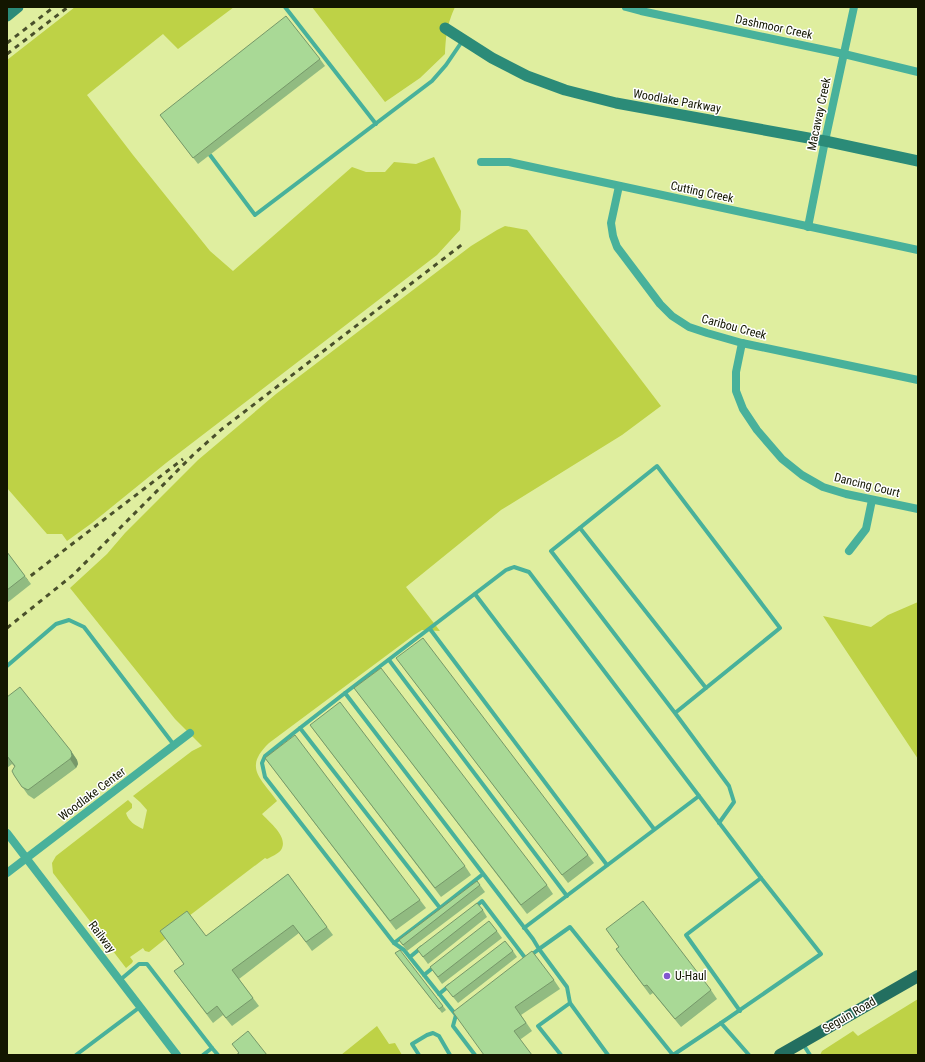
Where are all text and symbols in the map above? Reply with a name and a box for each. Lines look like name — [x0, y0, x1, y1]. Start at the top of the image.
street label: Dashmoor Creek — [734, 12, 814, 42]
street label: Macaway Creek — [804, 76, 834, 152]
street label: Woodlake Parkway — [632, 86, 722, 116]
street label: Cutting Creek — [669, 179, 735, 206]
street label: Caribou Creek — [700, 312, 768, 343]
street label: Dancing Court — [833, 470, 902, 500]
street label: Woodlake Center — [56, 764, 129, 824]
street label: Railway — [86, 918, 118, 956]
place label: U-Haul — [675, 969, 706, 983]
marker: U-Haul — [662, 971, 672, 981]
street label: Seguin Road — [820, 994, 878, 1036]

